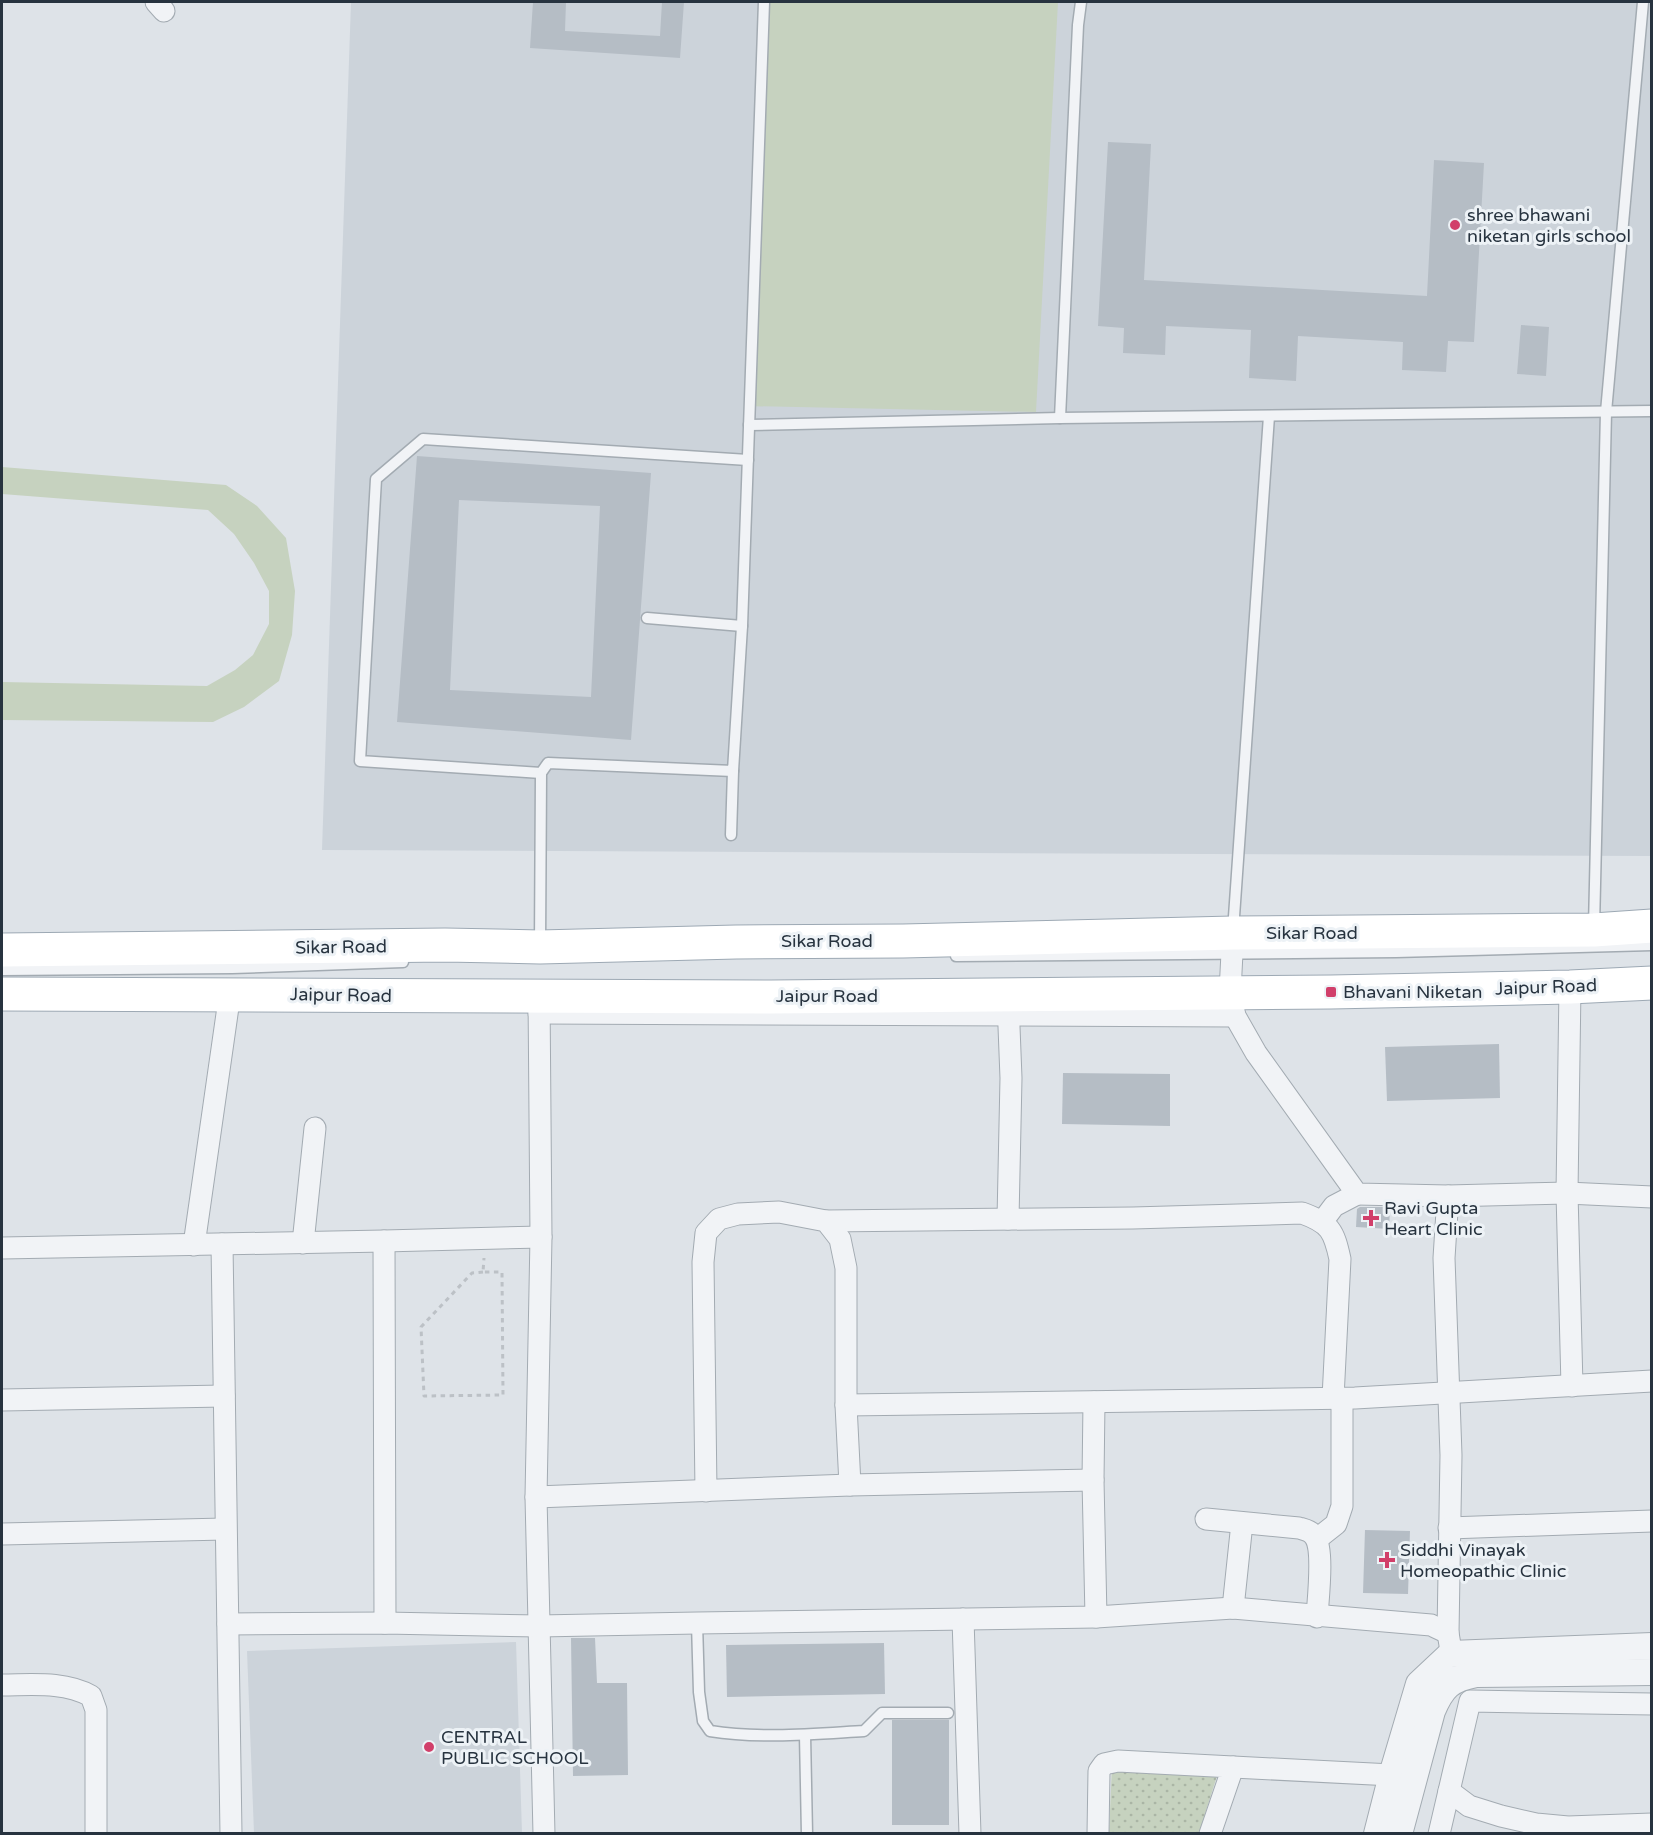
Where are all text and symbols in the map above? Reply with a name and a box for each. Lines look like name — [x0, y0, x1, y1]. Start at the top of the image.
place label: shree bhawani niketan girls school — [1467, 204, 1631, 247]
marker: shree bhawani niketan girls school — [1448, 218, 1462, 232]
street label: Sikar Road — [1266, 922, 1358, 944]
street label: Sikar Road — [781, 930, 873, 952]
street label: Sikar Road — [295, 935, 387, 959]
street label: Jaipur Road — [1495, 974, 1597, 1000]
place label: Bhavani Niketan — [1343, 981, 1482, 1003]
street label: Jaipur Road — [290, 983, 392, 1007]
street label: Jaipur Road — [776, 985, 878, 1007]
marker: Bhavani Niketan — [1324, 985, 1338, 999]
place label: Ravi Gupta Heart Clinic — [1384, 1197, 1483, 1240]
marker: Ravi Gupta Heart Clinic — [1362, 1209, 1380, 1227]
place label: Siddhi Vinayak Homeopathic Clinic — [1400, 1539, 1566, 1582]
marker: Siddhi Vinayak Homeopathic Clinic — [1378, 1551, 1396, 1569]
place label: CENTRAL PUBLIC SCHOOL — [441, 1726, 589, 1769]
marker: CENTRAL PUBLIC SCHOOL — [422, 1740, 436, 1754]

